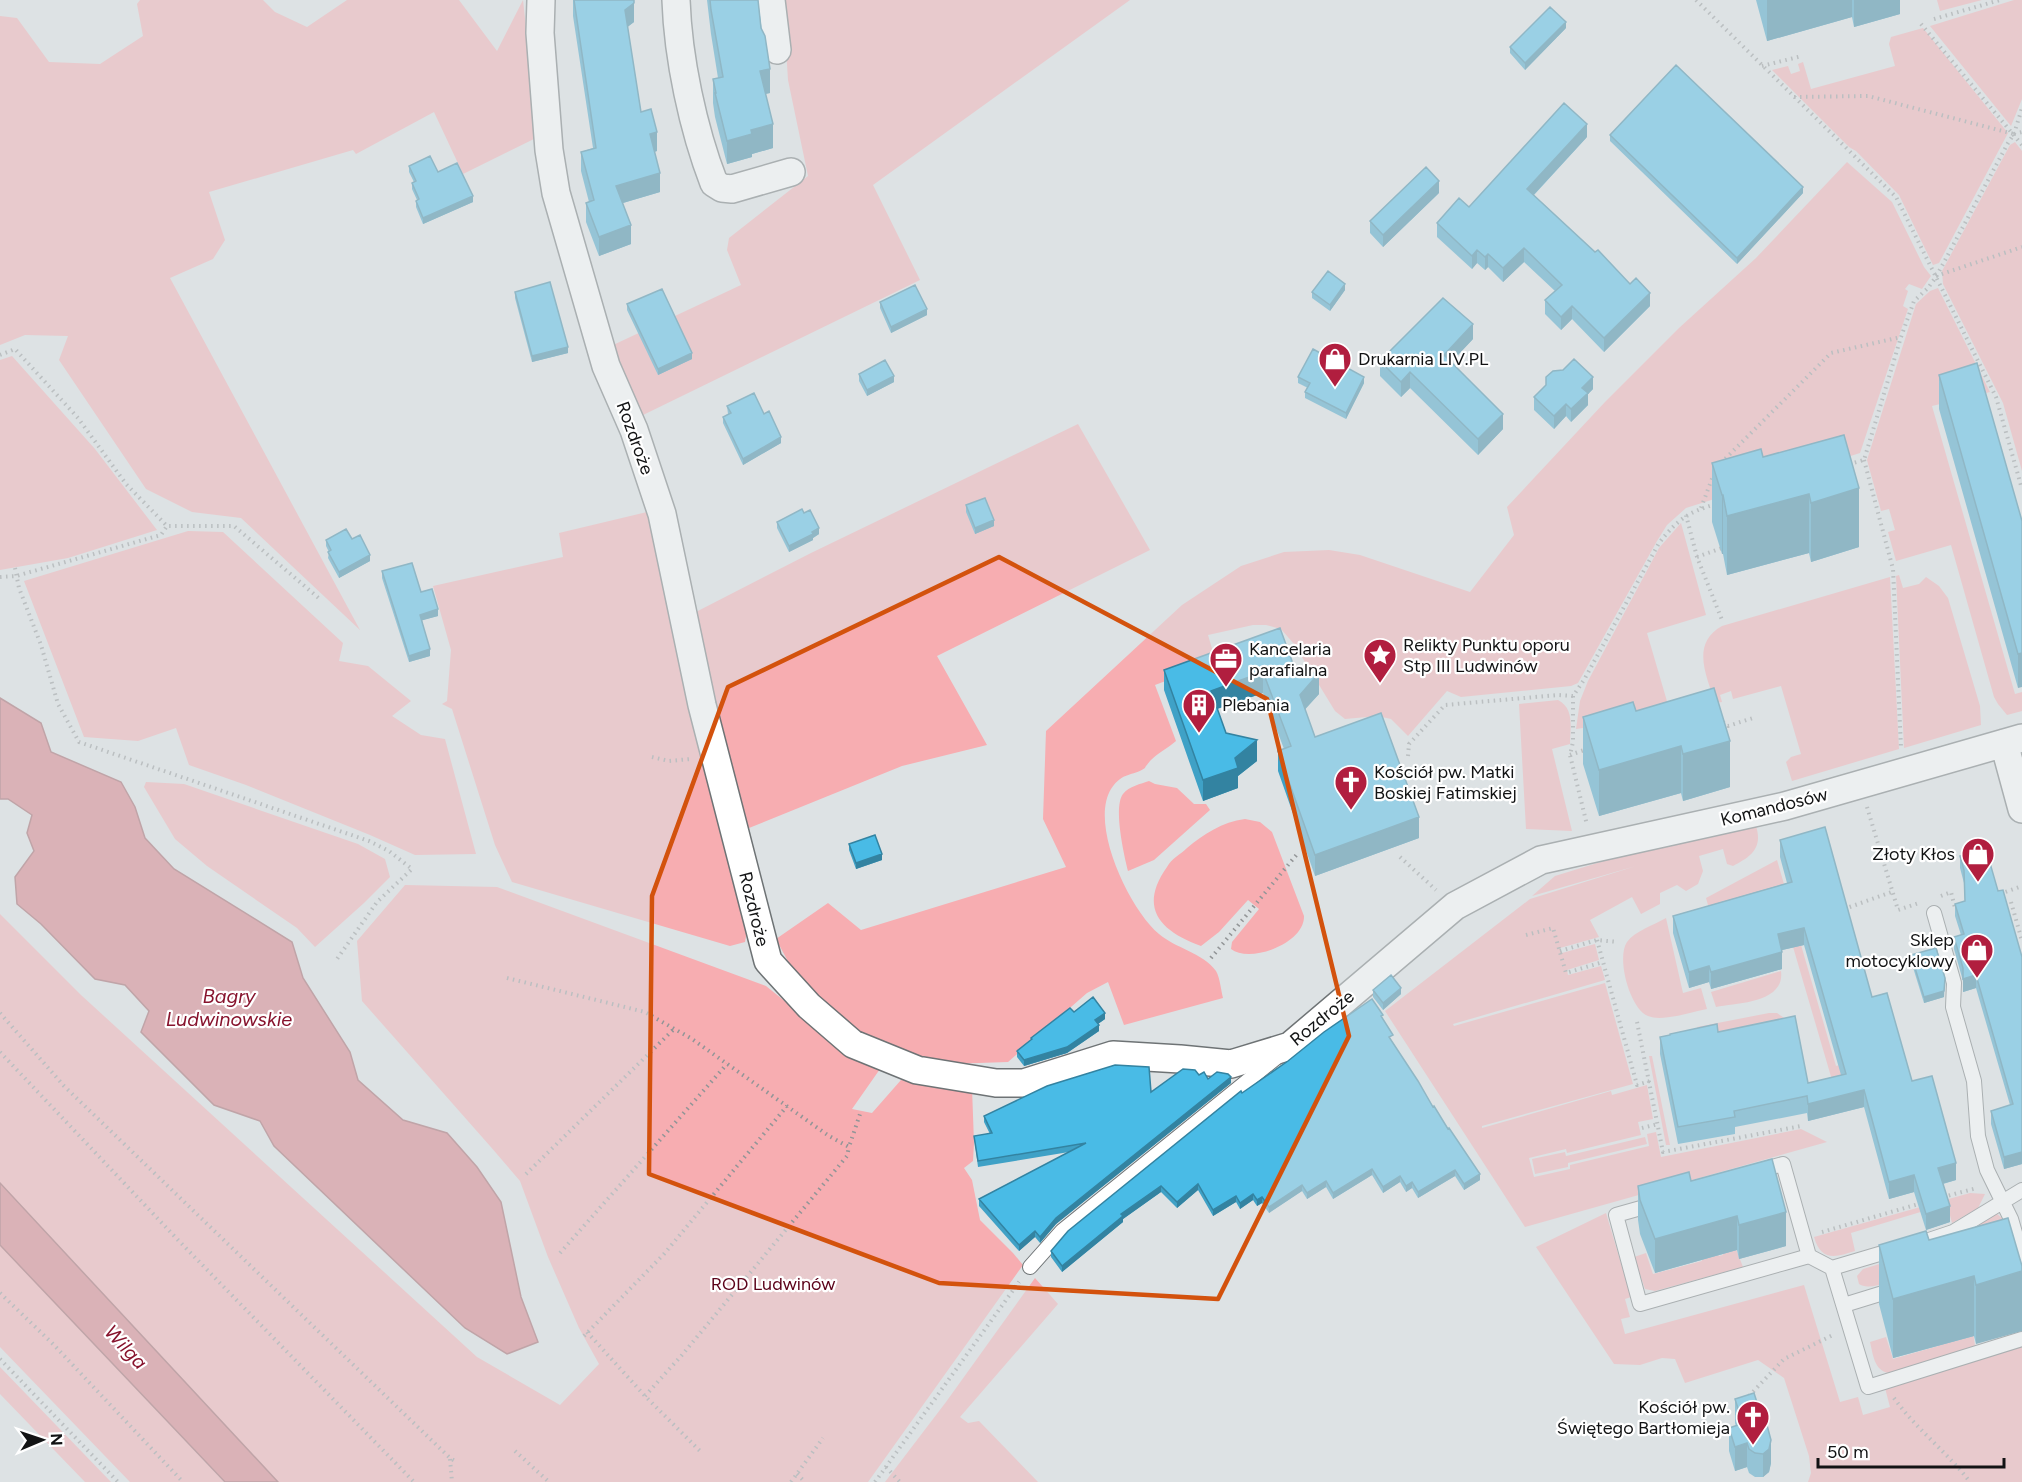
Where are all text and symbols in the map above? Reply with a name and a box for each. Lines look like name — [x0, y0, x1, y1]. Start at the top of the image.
shop icon: Drukarnia LIV.PL — [1317, 341, 1353, 388]
place label: Drukarnia LIV.PL — [1358, 348, 1489, 370]
street label: Rozdroże — [612, 398, 658, 478]
place label: Relikty Punktu oporu Stp III Ludwinów — [1403, 634, 1570, 677]
place icon: Relikty Punktu oporu Stp III Ludwinów — [1362, 637, 1398, 684]
place label: Kancelaria parafialna — [1249, 638, 1331, 681]
office icon: Kancelaria parafialna — [1208, 641, 1244, 688]
building icon: Plebania — [1181, 687, 1217, 734]
place label: Plebania — [1222, 694, 1289, 716]
place label: Kościół pw. Matki Boskiej Fatimskiej — [1374, 761, 1517, 804]
church icon: Kościół pw. Matki Boskiej Fatimskiej — [1333, 764, 1369, 811]
street label: Komandosów — [1718, 783, 1830, 831]
shop icon: Złoty Kłos — [1960, 836, 1996, 883]
place label: Złoty Kłos — [1872, 843, 1955, 865]
street label: Rozdroże — [734, 869, 774, 949]
place label: Sklep motocyklowy — [1846, 929, 1955, 972]
shop icon: Sklep motocyklowy — [1959, 932, 1995, 979]
water label: Bagry Ludwinowskie — [166, 984, 292, 1031]
street label: Rozdroże — [1285, 985, 1359, 1051]
park label: ROD Ludwinów — [711, 1273, 835, 1295]
water label: Wilga — [100, 1320, 153, 1374]
place label: Kościół pw. Świętego Bartłomieja — [1557, 1396, 1730, 1439]
church icon: Kościół pw. Świętego Bartłomieja — [1735, 1399, 1771, 1446]
north arrow — [12, 1410, 72, 1470]
scale bar — [1818, 1431, 2004, 1469]
text: N — [47, 1433, 66, 1446]
text: 50 m — [1827, 1441, 1869, 1463]

